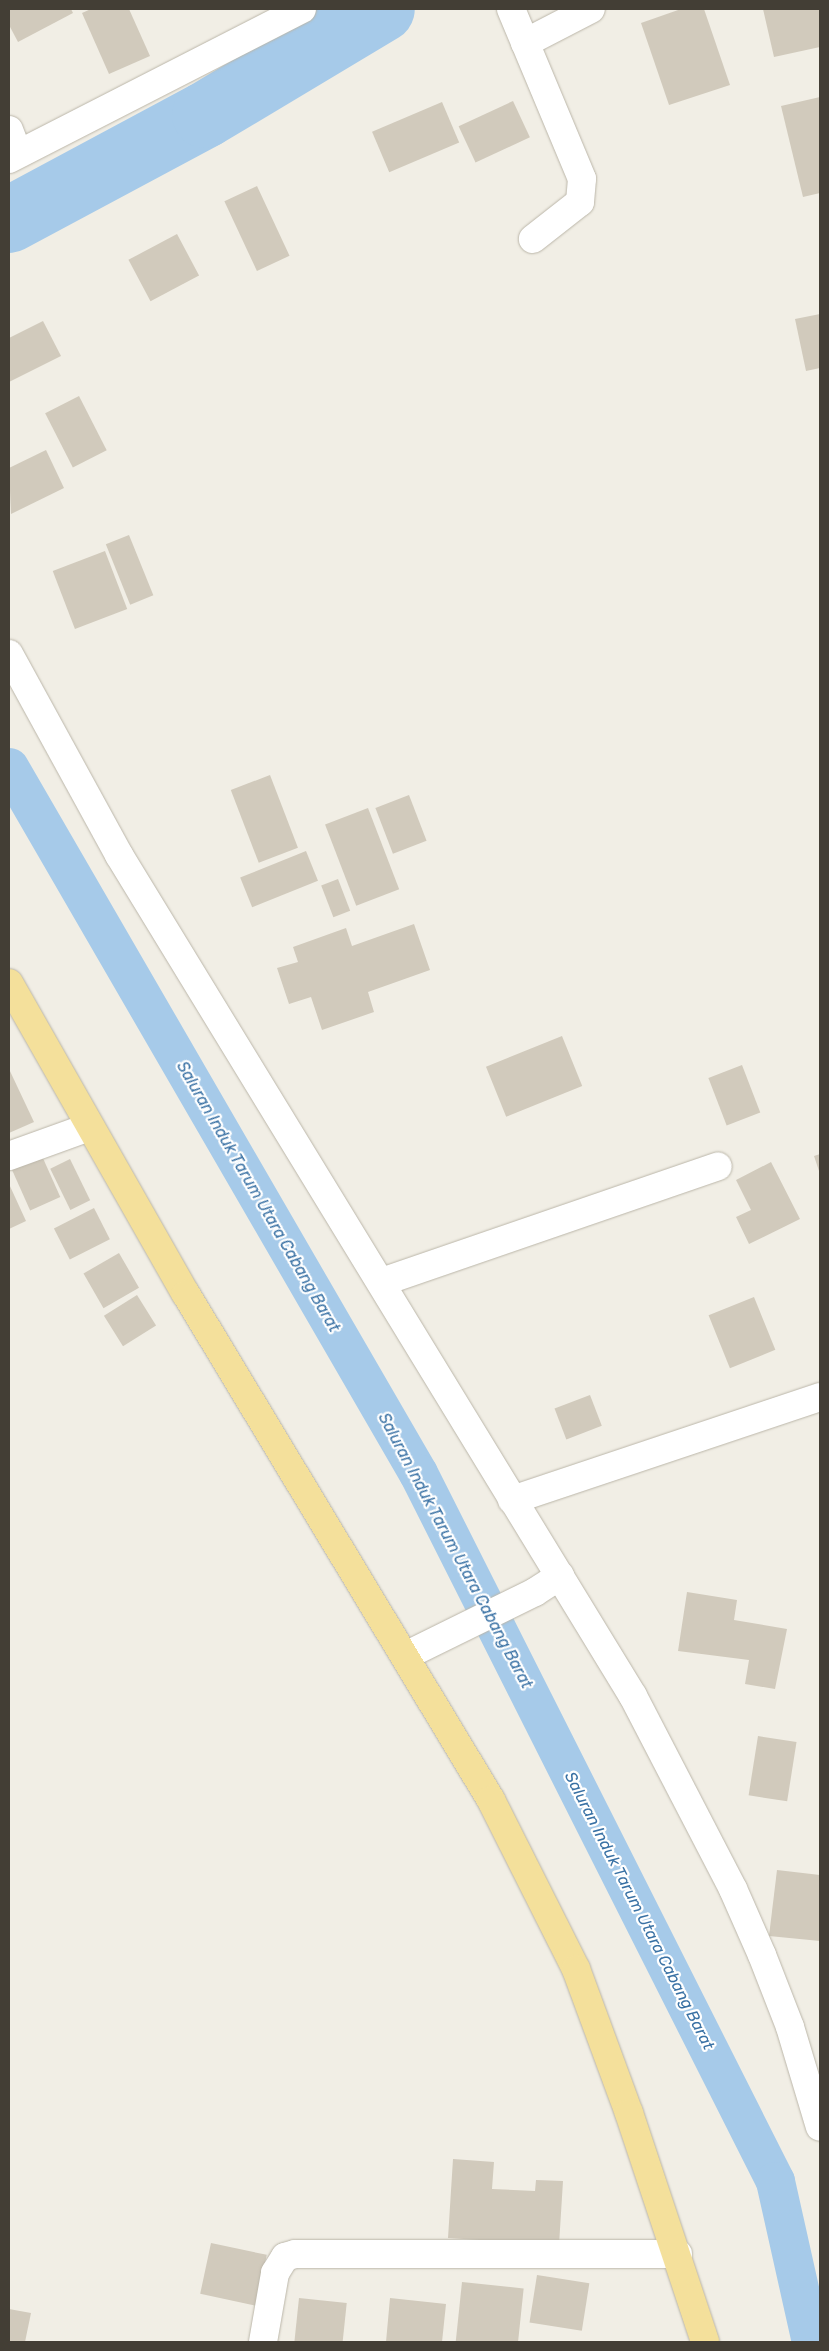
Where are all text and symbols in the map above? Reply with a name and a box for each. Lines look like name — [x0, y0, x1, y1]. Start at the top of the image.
water label: Saluran Induk Tarum Utara Cabang Barat — [172, 1058, 344, 1336]
water label: Saluran Induk Tarum Utara Cabang Barat — [374, 1410, 536, 1692]
water label: Saluran Induk Tarum Utara Cabang Barat — [560, 1768, 718, 2054]

